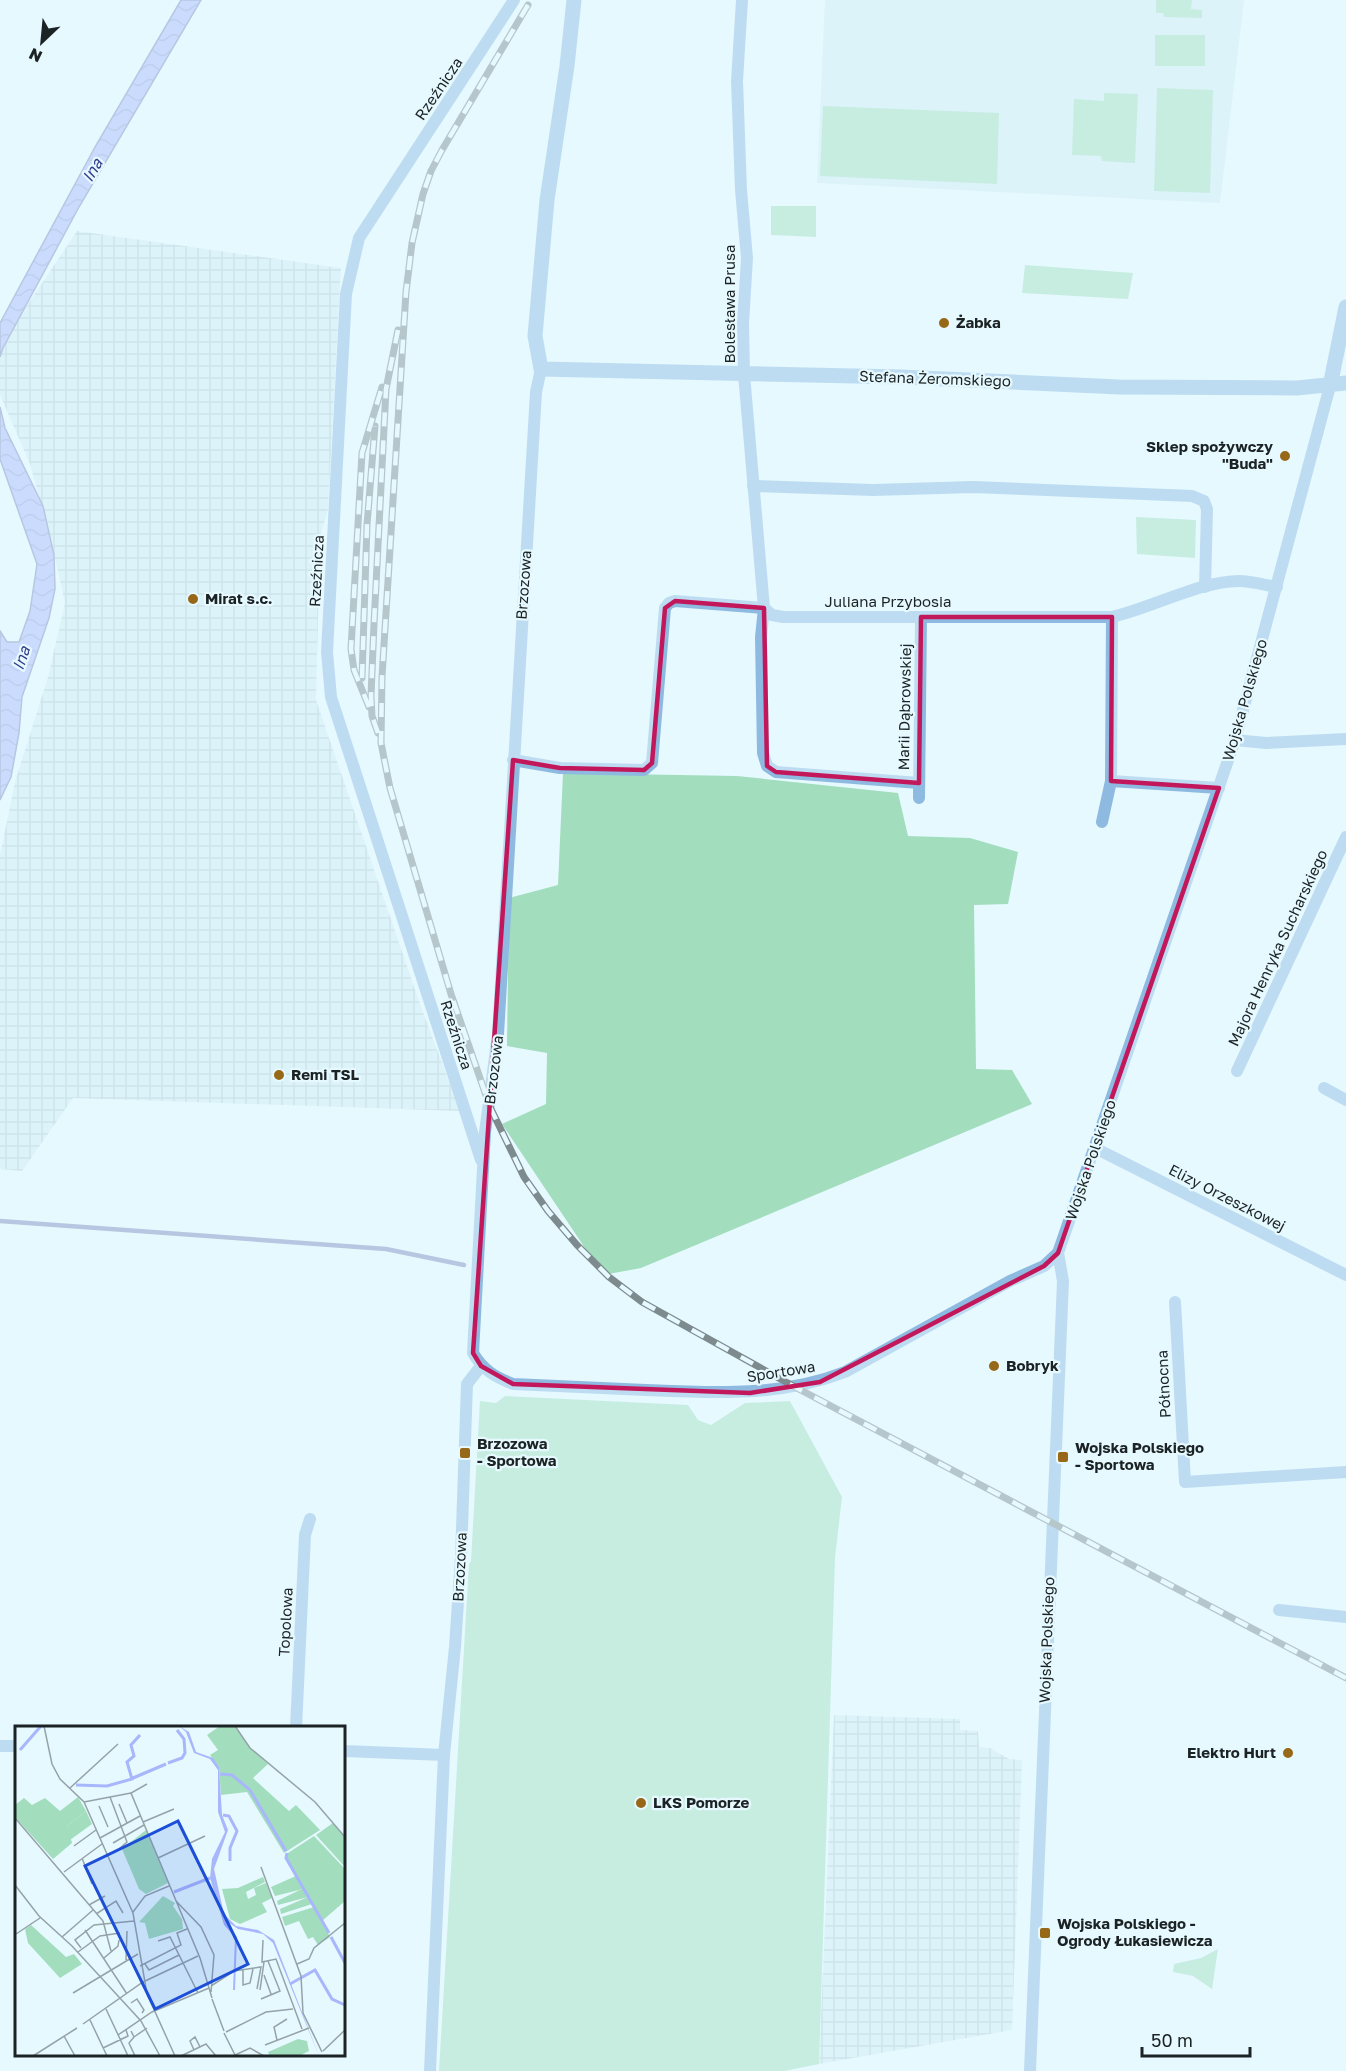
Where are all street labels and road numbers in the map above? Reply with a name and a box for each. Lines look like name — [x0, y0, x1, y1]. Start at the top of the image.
street label: Rzeźnicza — [411, 54, 466, 123]
street label: Bolesława Prusa — [720, 244, 738, 364]
street label: Stefana Żeromskiego — [859, 366, 1011, 390]
street label: Rzeźnicza — [305, 535, 327, 607]
street label: Brzozowa — [512, 550, 534, 620]
street label: Juliana Przybosia — [825, 592, 951, 610]
street label: Wojska Polskiego — [1218, 637, 1270, 763]
street label: Marii Dąbrowskiej — [894, 643, 914, 771]
street label: Majora Henryka Sucharskiego — [1224, 846, 1331, 1049]
street label: Rzeźnicza — [437, 998, 477, 1072]
street label: Brzozowa — [480, 1034, 506, 1105]
street label: Wojska Polskiego — [1061, 1097, 1119, 1222]
street label: Elizy Orzeszkowej — [1166, 1160, 1289, 1234]
street label: Północna — [1152, 1350, 1174, 1418]
street label: Sportowa — [745, 1357, 816, 1385]
street label: Brzozowa — [448, 1532, 470, 1602]
street label: Wojska Polskiego — [1035, 1577, 1057, 1703]
street label: Topolowa — [274, 1587, 296, 1657]

